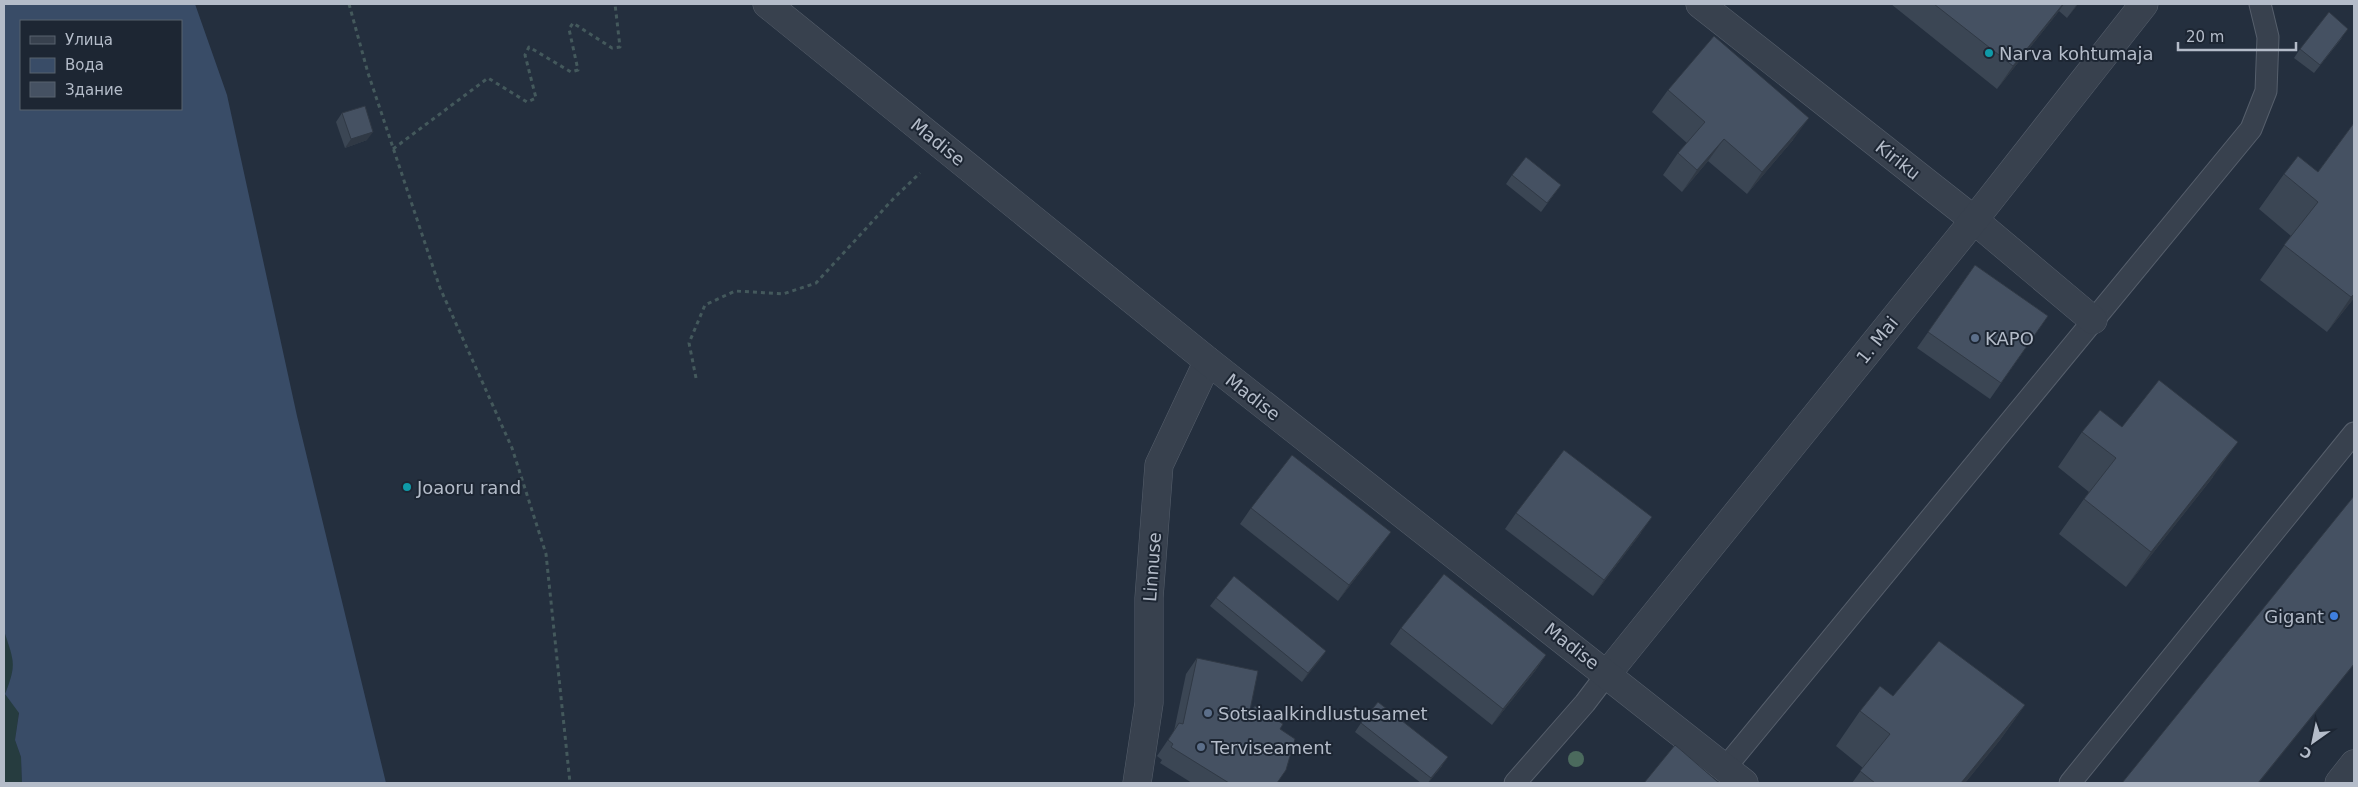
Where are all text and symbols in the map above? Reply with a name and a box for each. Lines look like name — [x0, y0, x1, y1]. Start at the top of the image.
legend — [20, 20, 182, 110]
scale bar — [2178, 20, 2296, 52]
text: 20 m — [2186, 28, 2224, 46]
text: Улица — [65, 31, 113, 49]
place label: Narva kohtumaja — [1999, 43, 2154, 64]
marker: Narva kohtumaja — [1983, 47, 1995, 59]
text: Вода — [65, 56, 104, 74]
text: Здание — [65, 81, 123, 99]
street label: Madise — [907, 114, 969, 170]
street label: Kiriku — [1872, 136, 1924, 184]
street label: 1. Mai — [1852, 312, 1902, 368]
place label: KAPO — [1985, 328, 2034, 349]
marker: KAPO — [1969, 332, 1981, 344]
street label: Madise — [1222, 369, 1284, 425]
place label: Joaoru rand — [416, 477, 521, 498]
marker: Joaoru rand — [401, 481, 413, 493]
street label: Linnuse — [1139, 531, 1165, 603]
place label: Gigant — [2264, 606, 2324, 627]
marker: Gigant — [2328, 610, 2340, 622]
street label: Madise — [1541, 618, 1603, 674]
place label: Sotsiaalkindlustusamet — [1218, 703, 1428, 724]
marker: Sotsiaalkindlustusamet — [1202, 707, 1214, 719]
north arrow — [2288, 717, 2338, 767]
place label: Terviseament — [1210, 737, 1332, 758]
marker: Terviseament — [1195, 741, 1207, 753]
text: С — [2297, 743, 2315, 762]

